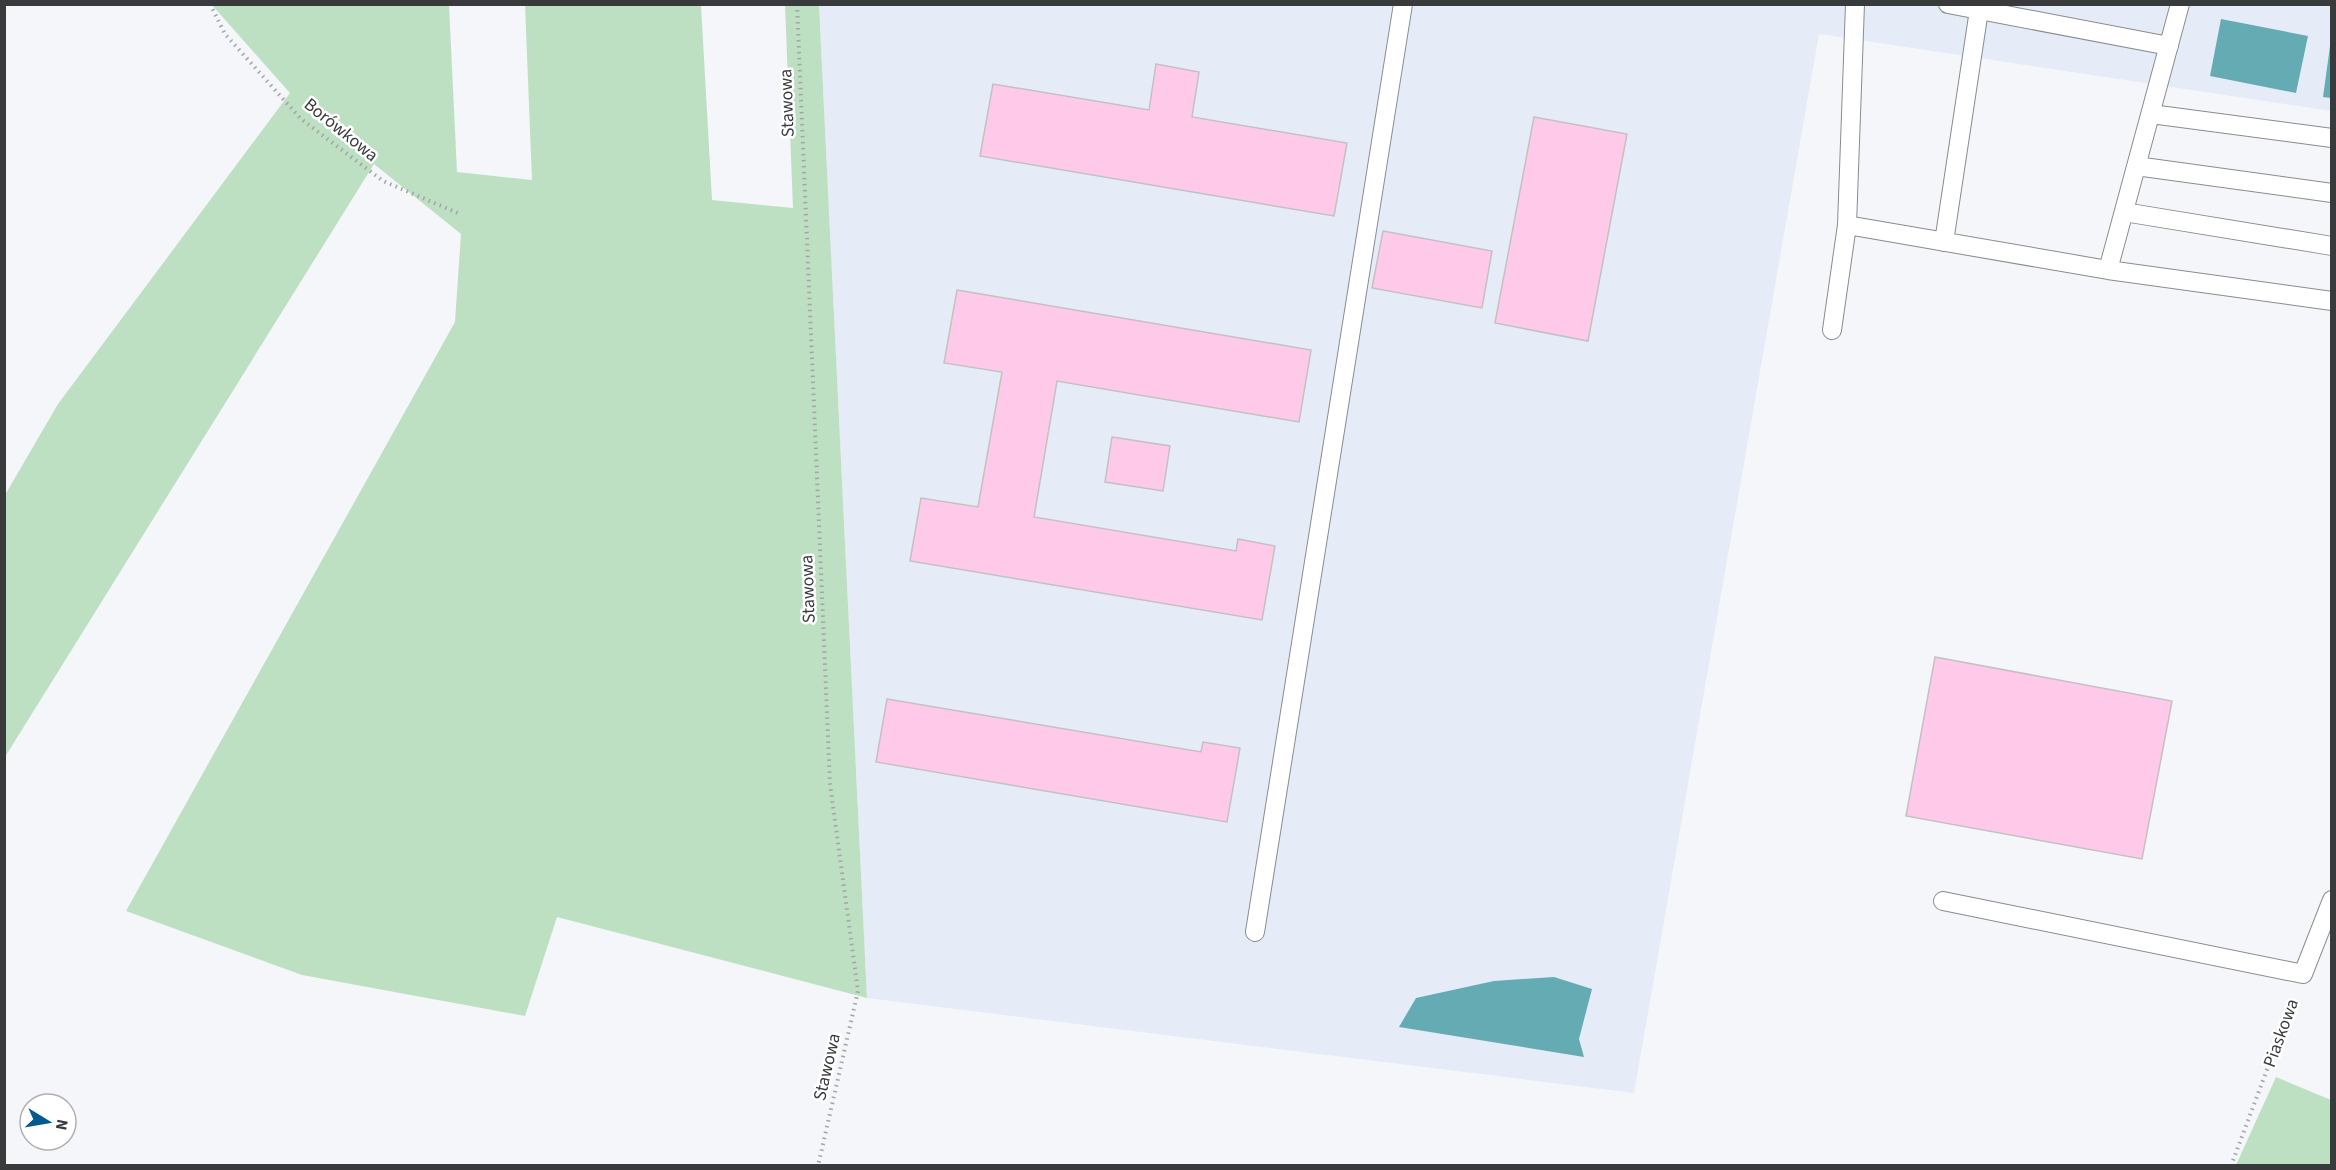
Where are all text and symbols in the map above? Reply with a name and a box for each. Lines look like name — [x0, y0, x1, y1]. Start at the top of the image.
street label: Stawowa — [773, 68, 801, 138]
street label: Borówkowa — [298, 92, 384, 168]
street label: Stawowa — [794, 554, 822, 624]
street label: Piaskowa — [2257, 995, 2305, 1071]
street label: Stawowa — [807, 1031, 847, 1103]
north arrow — [18, 1092, 78, 1152]
text: N — [50, 1117, 74, 1132]

